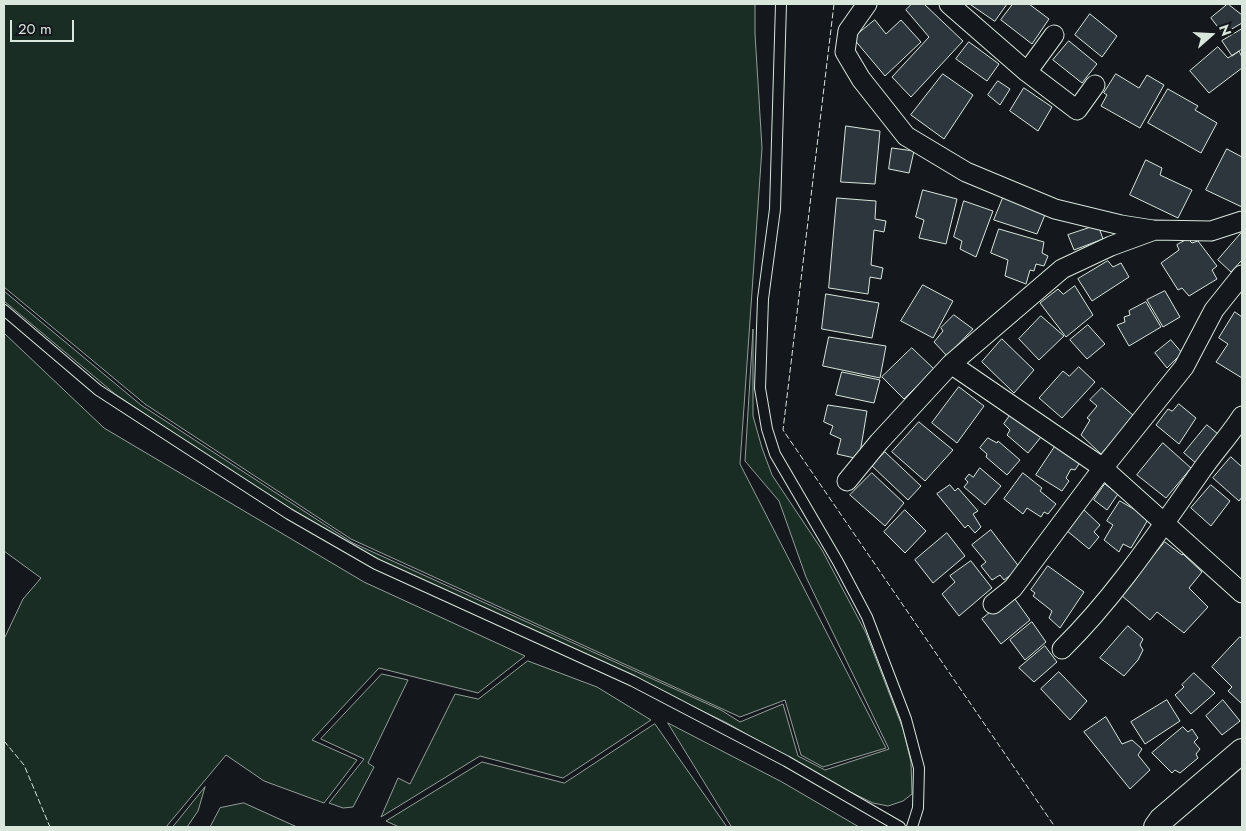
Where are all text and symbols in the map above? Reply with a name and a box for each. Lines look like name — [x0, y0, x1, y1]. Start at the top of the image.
scale bar — [12, 10, 76, 42]
north arrow — [1186, 10, 1236, 60]
text: 20 m — [18, 18, 52, 40]
text: N — [1214, 22, 1236, 39]

